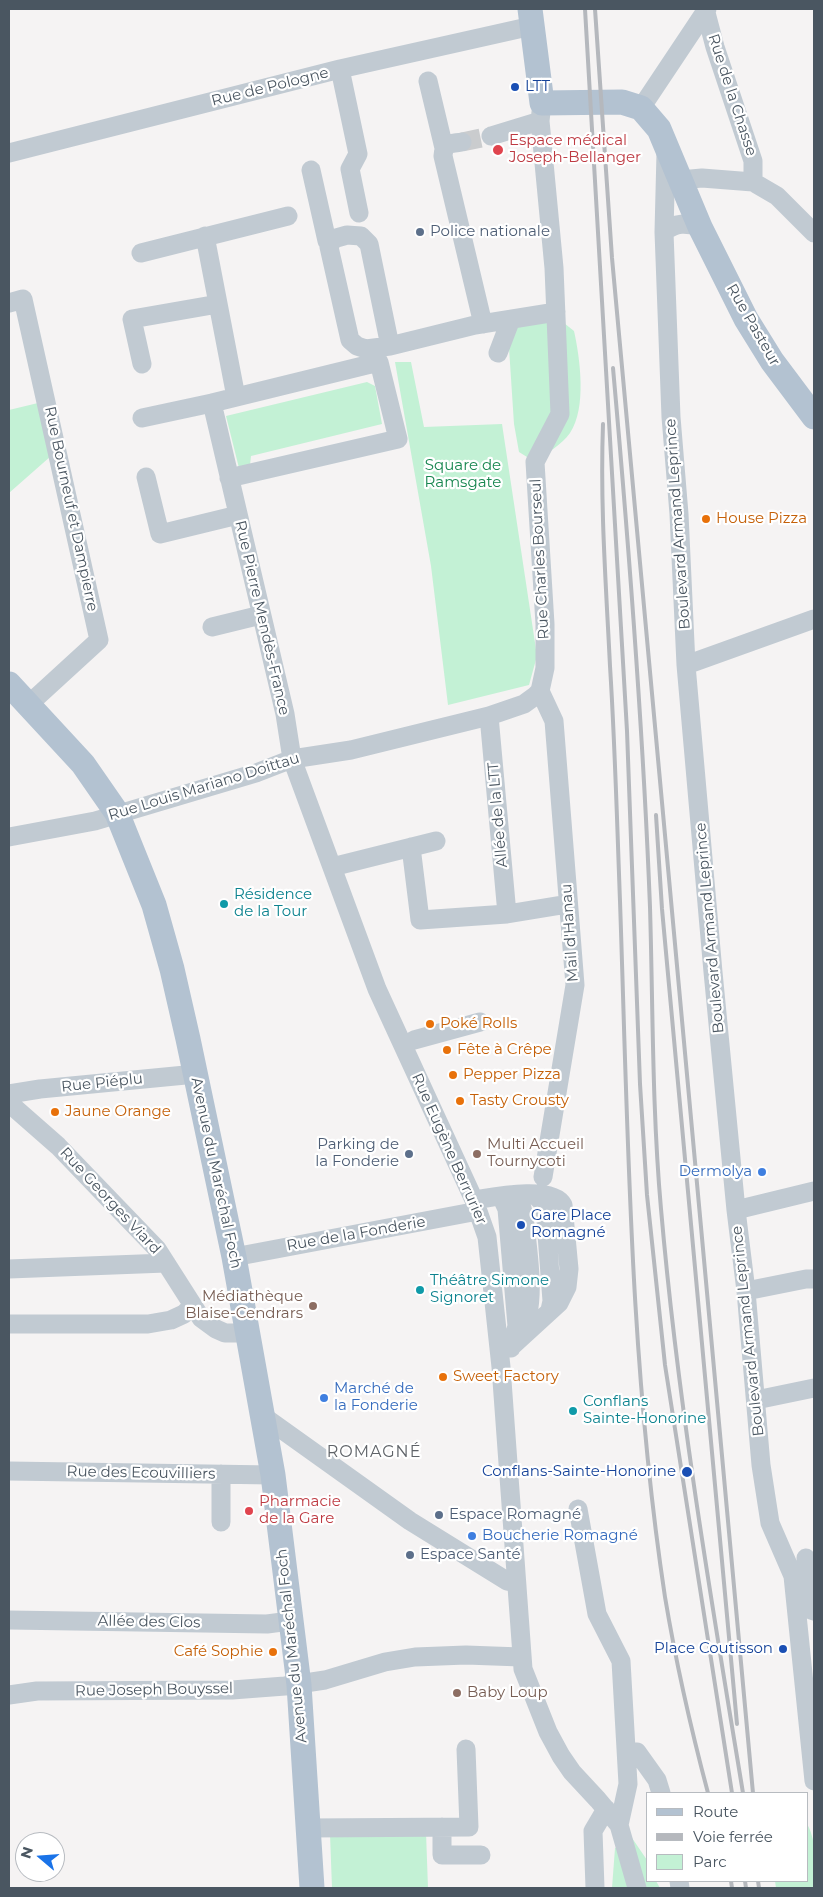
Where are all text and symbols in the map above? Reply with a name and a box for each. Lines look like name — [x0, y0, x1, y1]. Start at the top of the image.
street label: Rue de la Chasse — [704, 32, 760, 158]
street label: Rue de Pologne — [210, 64, 330, 110]
place label: LTT — [525, 78, 550, 96]
marker: LTT — [509, 81, 521, 93]
place label: Espace médical Joseph-Bellanger — [509, 132, 641, 167]
marker: Espace médical Joseph-Bellanger — [491, 143, 505, 157]
place label: Police nationale — [430, 223, 550, 241]
marker: Police nationale — [414, 226, 426, 238]
street label: Rue Pasteur — [722, 281, 784, 369]
street label: Rue Bourneuf et Dampierre — [40, 405, 102, 613]
street label: Boulevard Armand Leprince — [662, 418, 694, 630]
park label: Square de Ramsgate — [425, 457, 501, 492]
street label: Rue Charles Bourseul — [527, 478, 553, 640]
place label: House Pizza — [716, 510, 807, 528]
marker: House Pizza — [700, 513, 712, 525]
street label: Rue Pierre Mendès-France — [231, 519, 293, 717]
street label: Rue Louis Mariano Doittau — [106, 749, 302, 825]
street label: Allée de la LTT — [484, 761, 512, 869]
street label: Boulevard Armand Leprince — [692, 822, 728, 1034]
street label: Mail d'Hanau — [558, 883, 582, 983]
place label: Résidence de la Tour — [234, 886, 312, 921]
marker: Résidence de la Tour — [218, 898, 230, 910]
place label: Poké Rolls — [440, 1015, 517, 1033]
marker: Poké Rolls — [424, 1018, 436, 1030]
place label: Fête à Crêpe — [457, 1041, 552, 1059]
marker: Fête à Crêpe — [441, 1044, 453, 1056]
place label: Pepper Pizza — [463, 1066, 561, 1084]
marker: Pepper Pizza — [447, 1069, 459, 1081]
street label: Rue Piéplu — [60, 1070, 144, 1096]
street label: Rue Eugène Berrurier — [407, 1071, 491, 1227]
street label: Avenue du Maréchal Foch — [187, 1076, 245, 1270]
place label: Tasty Crousty — [470, 1092, 569, 1110]
marker: Tasty Crousty — [454, 1095, 466, 1107]
place label: Jaune Orange — [65, 1103, 171, 1121]
marker: Jaune Orange — [49, 1106, 61, 1118]
place label: Parking de la Fonderie — [315, 1136, 399, 1171]
place label: Multi Accueil Tournycoti — [487, 1136, 584, 1171]
street label: Rue Georges Viard — [56, 1144, 164, 1258]
marker: Parking de la Fonderie — [403, 1148, 415, 1160]
marker: Multi Accueil Tournycoti — [471, 1148, 483, 1160]
place label: Dermolya — [679, 1163, 752, 1181]
marker: Dermolya — [756, 1166, 768, 1178]
place label: Gare Place Romagné — [531, 1207, 611, 1242]
street label: Rue de la Fonderie — [285, 1213, 427, 1255]
marker: Gare Place Romagné — [515, 1219, 527, 1231]
street label: Boulevard Armand Leprince — [728, 1225, 768, 1437]
place label: Théâtre Simone Signoret — [430, 1272, 549, 1307]
marker: Théâtre Simone Signoret — [414, 1284, 426, 1296]
place label: Médiathèque Blaise-Cendrars — [185, 1288, 303, 1323]
marker: Médiathèque Blaise-Cendrars — [307, 1300, 319, 1312]
place label: Sweet Factory — [453, 1368, 559, 1386]
marker: Sweet Factory — [437, 1371, 449, 1383]
place label: Marché de la Fonderie — [334, 1380, 418, 1415]
marker: Marché de la Fonderie — [318, 1392, 330, 1404]
place label: Conflans Sainte-Honorine — [583, 1393, 706, 1428]
marker: Conflans Sainte-Honorine — [567, 1405, 579, 1417]
district label: ROMAGNÉ — [326, 1442, 422, 1462]
street label: Rue des Ecouvilliers — [66, 1463, 216, 1483]
place label: Conflans-Sainte-Honorine — [482, 1463, 676, 1481]
marker: Conflans-Sainte-Honorine — [680, 1465, 694, 1479]
place label: Pharmacie de la Gare — [259, 1493, 341, 1528]
marker: Pharmacie de la Gare — [243, 1505, 255, 1517]
place label: Espace Romagné — [449, 1506, 581, 1524]
marker: Espace Romagné — [433, 1509, 445, 1521]
place label: Boucherie Romagné — [482, 1527, 638, 1545]
marker: Boucherie Romagné — [466, 1530, 478, 1542]
place label: Espace Santé — [420, 1546, 521, 1564]
street label: Avenue du Maréchal Foch — [273, 1548, 311, 1744]
marker: Espace Santé — [404, 1549, 416, 1561]
street label: Allée des Clos — [97, 1612, 201, 1632]
place label: Place Coutisson — [654, 1640, 773, 1658]
place label: Café Sophie — [174, 1643, 263, 1661]
marker: Place Coutisson — [777, 1643, 789, 1655]
marker: Café Sophie — [267, 1646, 279, 1658]
street label: Rue Joseph Bouyssel — [75, 1680, 233, 1700]
place label: Baby Loup — [467, 1684, 548, 1702]
marker: Baby Loup — [451, 1687, 463, 1699]
legend — [646, 1792, 808, 1882]
text: Route — [693, 1802, 738, 1821]
text: Voie ferrée — [693, 1827, 773, 1846]
north arrow — [15, 1832, 65, 1882]
text: N — [16, 1845, 37, 1861]
text: Parc — [693, 1852, 727, 1871]

